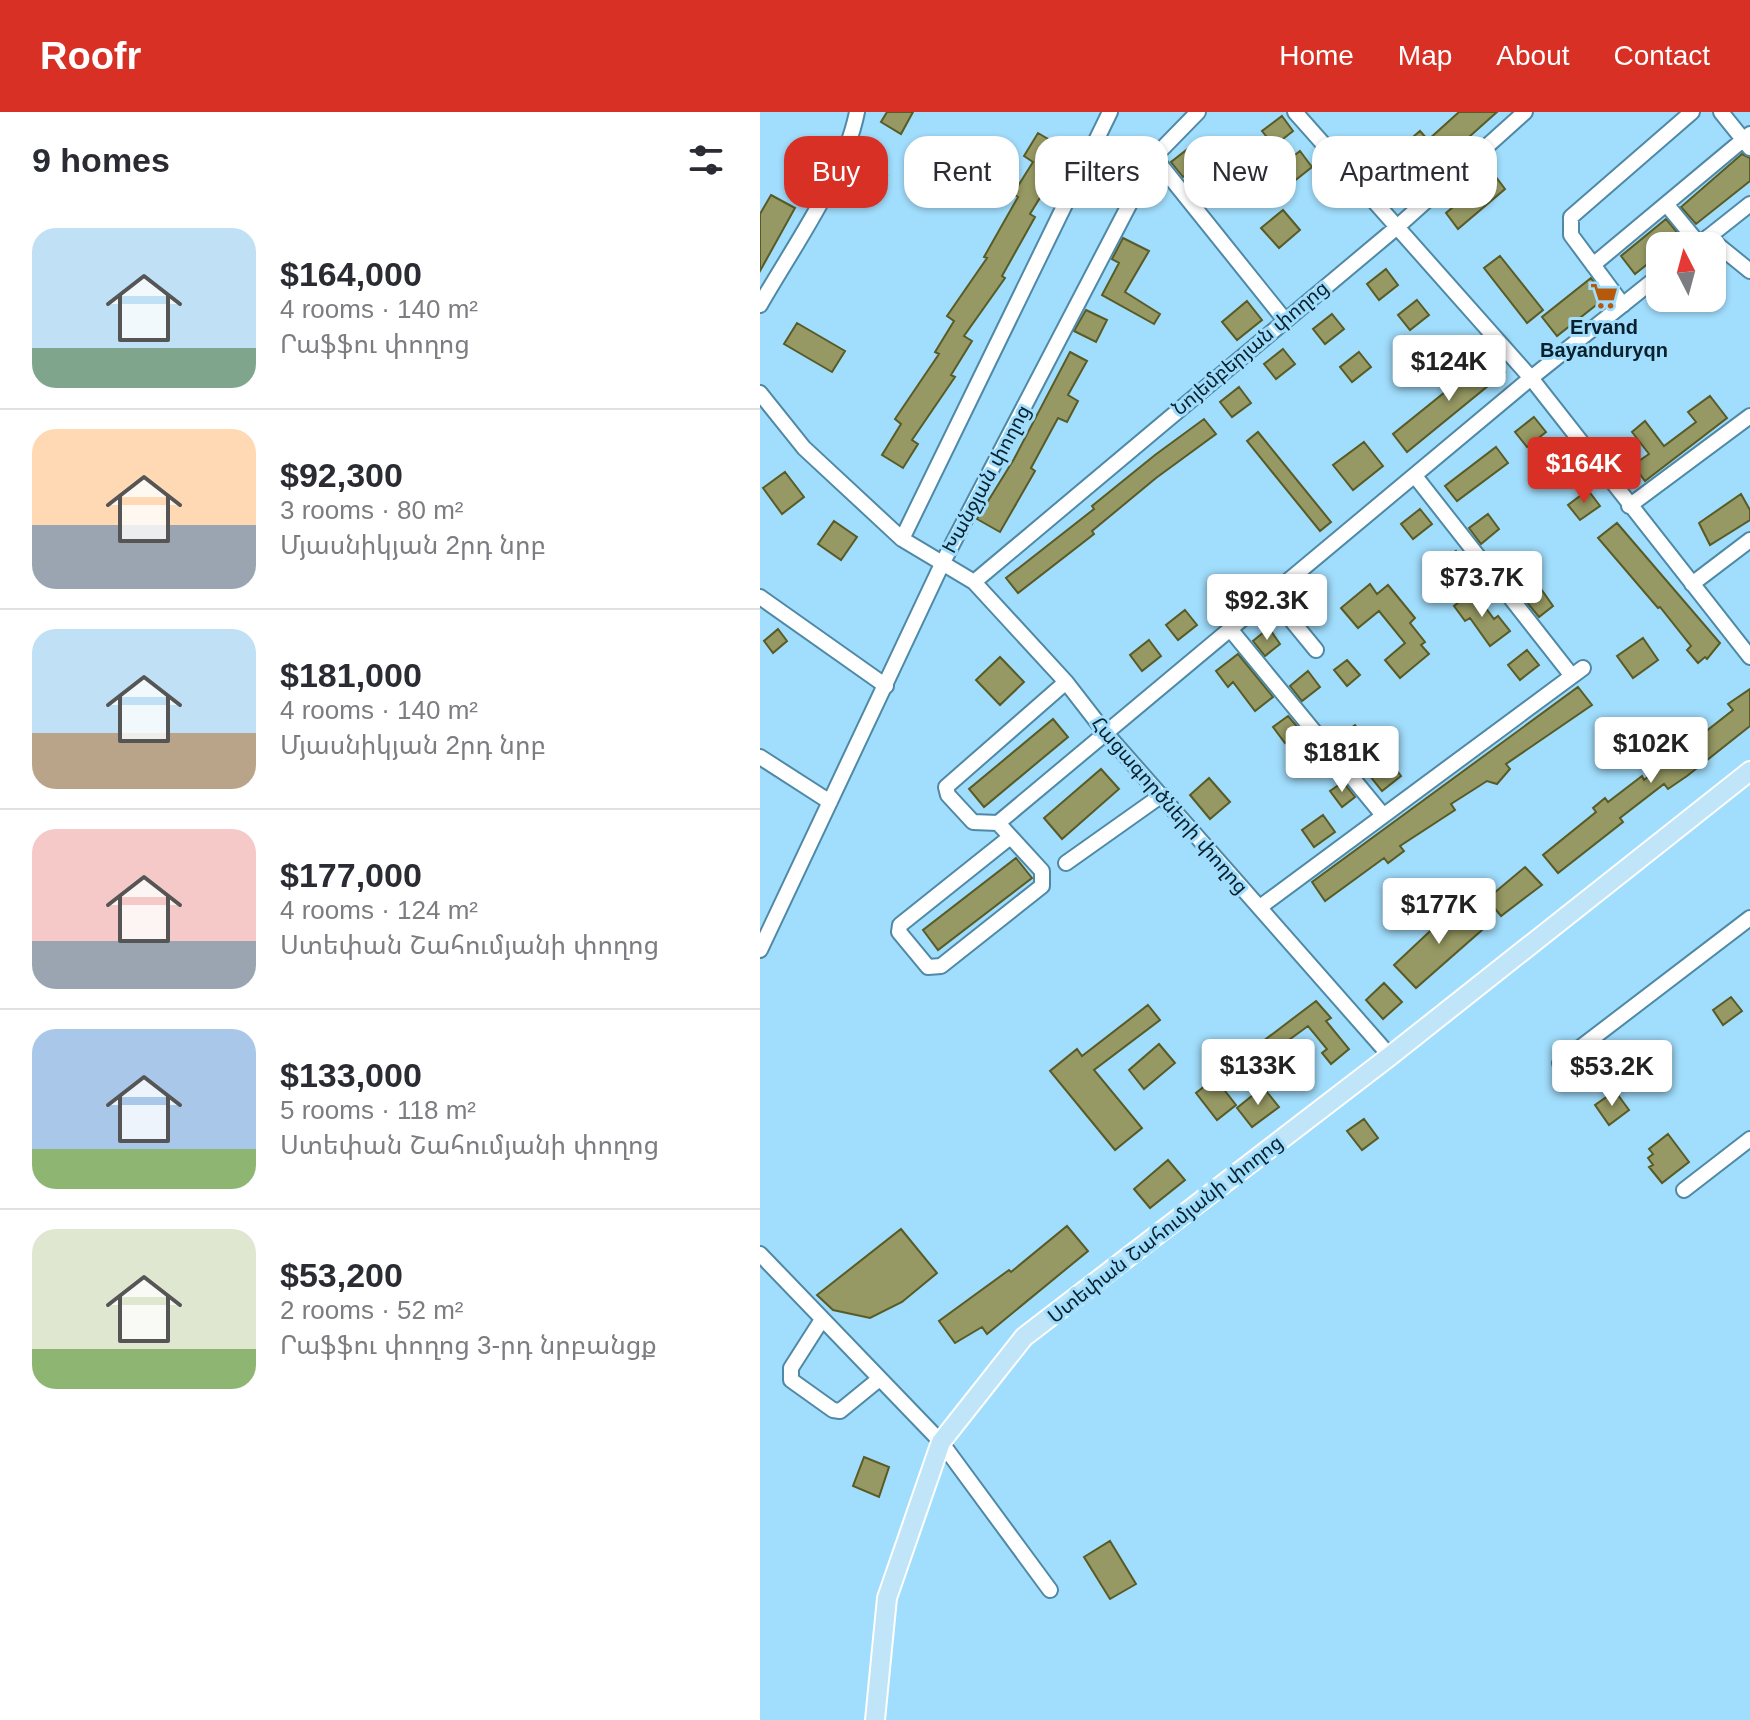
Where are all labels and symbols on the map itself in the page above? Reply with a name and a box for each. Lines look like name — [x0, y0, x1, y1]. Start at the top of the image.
north arrow — [1646, 232, 1726, 312]
street label: Նոյեմբերյան փողոց — [1168, 276, 1333, 420]
supermarket icon: Ervand Bayanduryqn — [1589, 281, 1619, 311]
place label: Ervand Bayanduryqn — [1540, 316, 1668, 361]
pin: $124K — [1393, 335, 1505, 403]
street label: Խանջյան փողոց — [938, 401, 1035, 557]
pin: $164K — [1528, 437, 1640, 505]
pin: $73.7K — [1417, 551, 1547, 619]
pin: $92.3K — [1202, 574, 1332, 642]
street label: Հացագործների փողոց — [1087, 712, 1253, 899]
pin: $102K — [1595, 717, 1707, 785]
pin: $181K — [1286, 726, 1398, 794]
pin: $177K — [1383, 878, 1495, 946]
pin: $133K — [1202, 1039, 1314, 1107]
pin: $53.2K — [1547, 1040, 1677, 1108]
street label: Ստեփան Շահումյանի փողոց — [1043, 1131, 1287, 1328]

